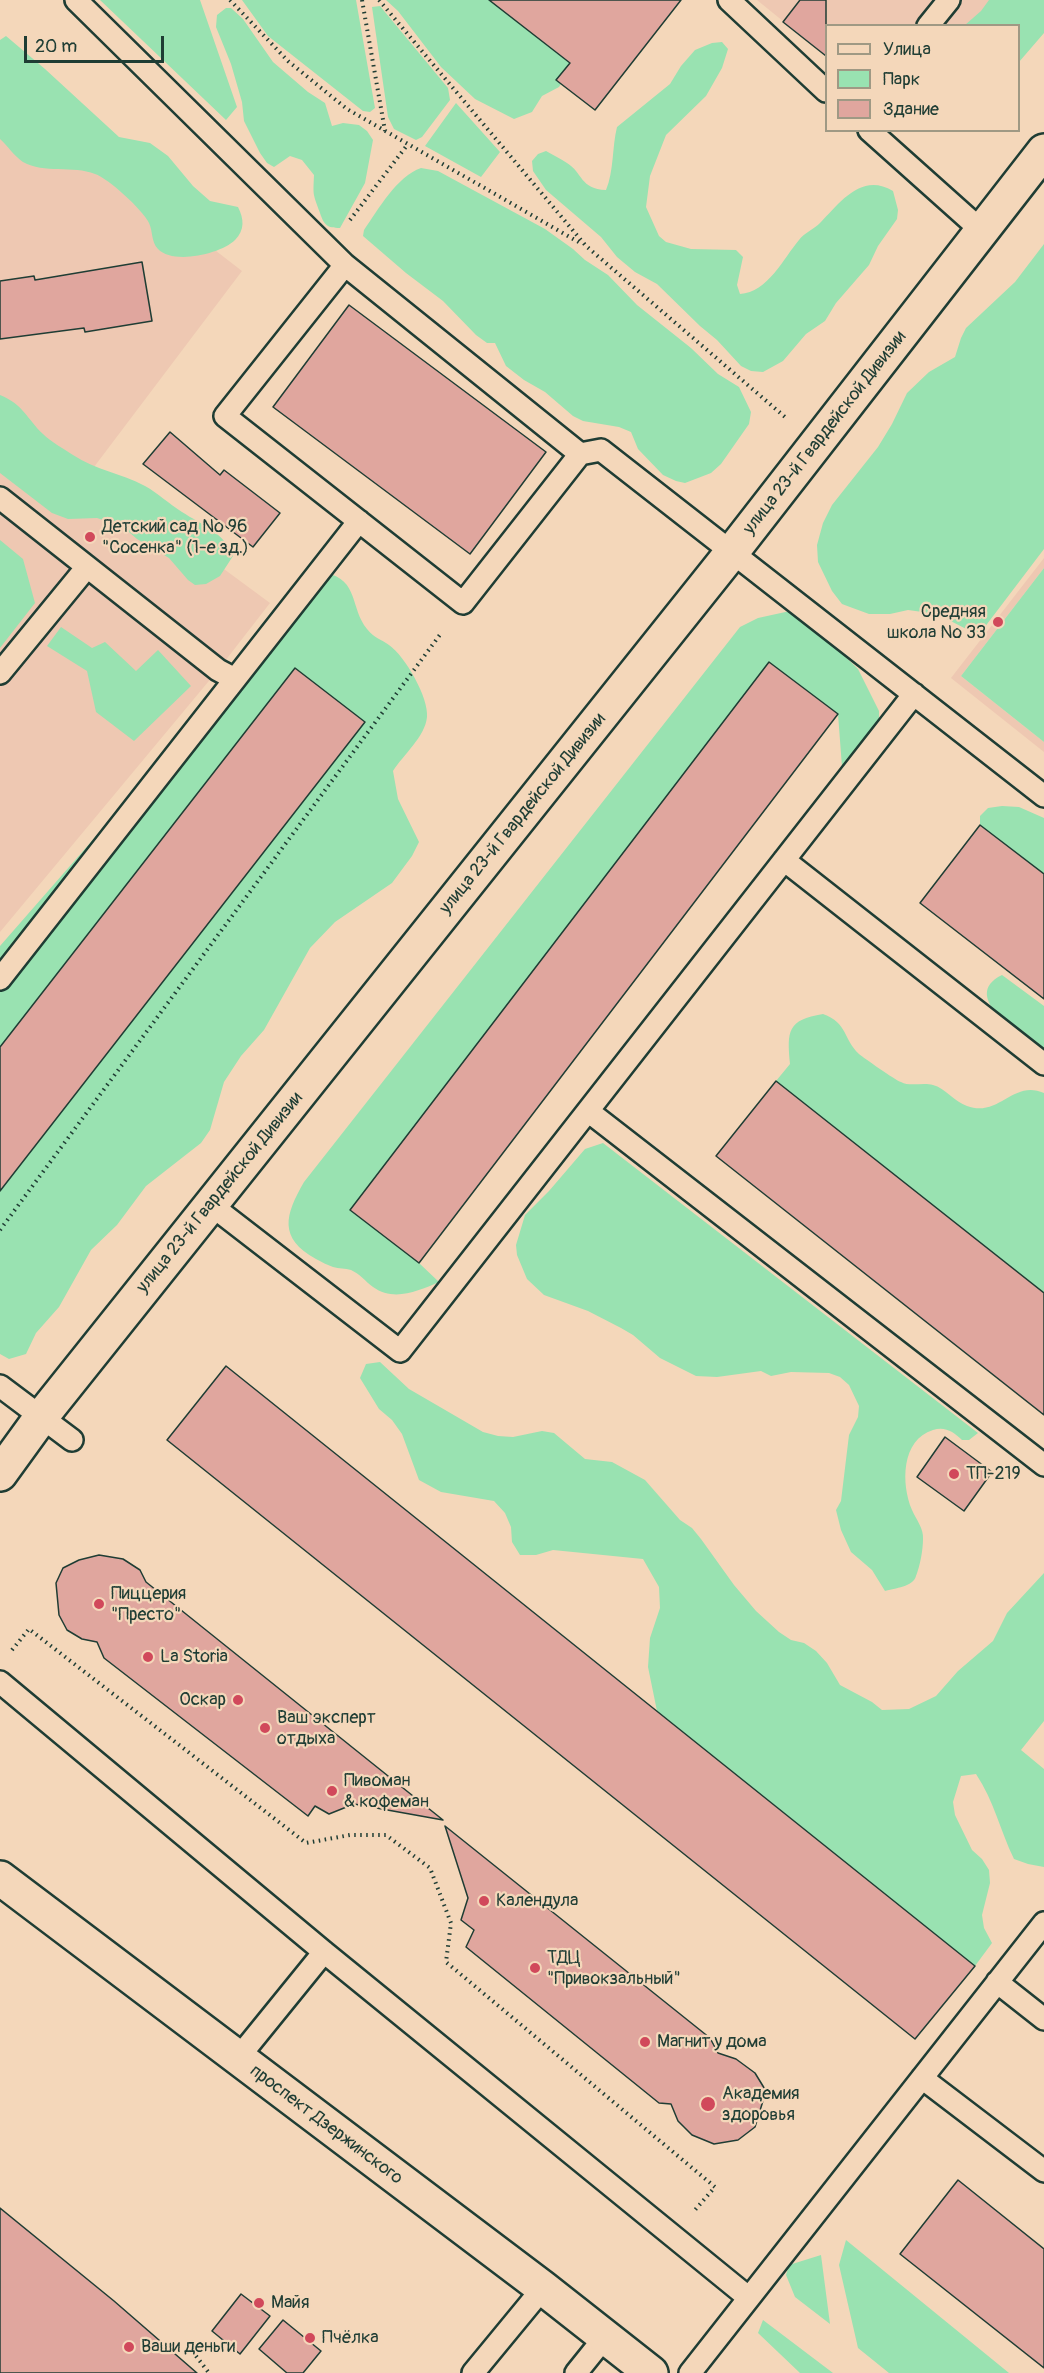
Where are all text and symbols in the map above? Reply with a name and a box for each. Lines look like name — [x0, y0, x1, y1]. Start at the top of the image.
scale bar — [27, 24, 166, 62]
legend — [825, 24, 1020, 132]
text: 20 m — [35, 35, 77, 58]
text: Улица — [883, 38, 931, 61]
text: Парк — [883, 68, 920, 91]
text: Здание — [883, 98, 939, 121]
street label: улица 23-й Гвардейской Дивизии — [739, 327, 911, 539]
place label: Детский сад № 96 "Сосенка" (1-е зд.) — [102, 516, 249, 558]
marker: Детский сад № 96 "Сосенка" (1-е зд.) — [83, 530, 97, 544]
place label: Средняя школа № 33 — [887, 601, 986, 644]
marker: Средняя школа № 33 — [991, 615, 1005, 629]
street label: улица 23-й Гвардейской Дивизии — [435, 709, 611, 919]
street label: улица 23-й Гвардейской Дивизии — [132, 1088, 308, 1298]
place label: ТП-219 — [966, 1463, 1021, 1485]
marker: ТП-219 — [947, 1467, 961, 1481]
place label: Пиццерия "Престо" — [111, 1583, 186, 1626]
marker: Пиццерия "Престо" — [92, 1597, 106, 1611]
place label: La Storia — [160, 1646, 228, 1668]
marker: La Storia — [141, 1650, 155, 1664]
place label: Оскар — [179, 1689, 226, 1711]
marker: Оскар — [231, 1693, 245, 1707]
place label: Ваш эксперт отдыха — [277, 1707, 376, 1750]
marker: Ваш эксперт отдыха — [258, 1721, 272, 1735]
place label: Пивоман & кофеман — [344, 1770, 429, 1812]
marker: Пивоман & кофеман — [325, 1784, 339, 1798]
place label: Календула — [496, 1890, 578, 1912]
marker: Календула — [477, 1894, 491, 1908]
place label: ТДЦ "Привокзальный" — [547, 1947, 681, 1990]
marker: ТДЦ "Привокзальный" — [528, 1961, 542, 1975]
place label: Магнит у дома — [657, 2031, 767, 2053]
marker: Магнит у дома — [638, 2035, 652, 2049]
street label: проспект Дзержинского — [245, 2060, 407, 2190]
place label: Академия здоровья — [722, 2083, 799, 2126]
marker: Академия здоровья — [699, 2095, 717, 2113]
place label: Майя — [271, 2292, 309, 2314]
marker: Майя — [252, 2296, 266, 2310]
place label: Пчёлка — [322, 2327, 379, 2349]
marker: Пчёлка — [303, 2331, 317, 2345]
place label: Ваши деньги — [141, 2336, 235, 2358]
marker: Ваши деньги — [122, 2340, 136, 2354]

